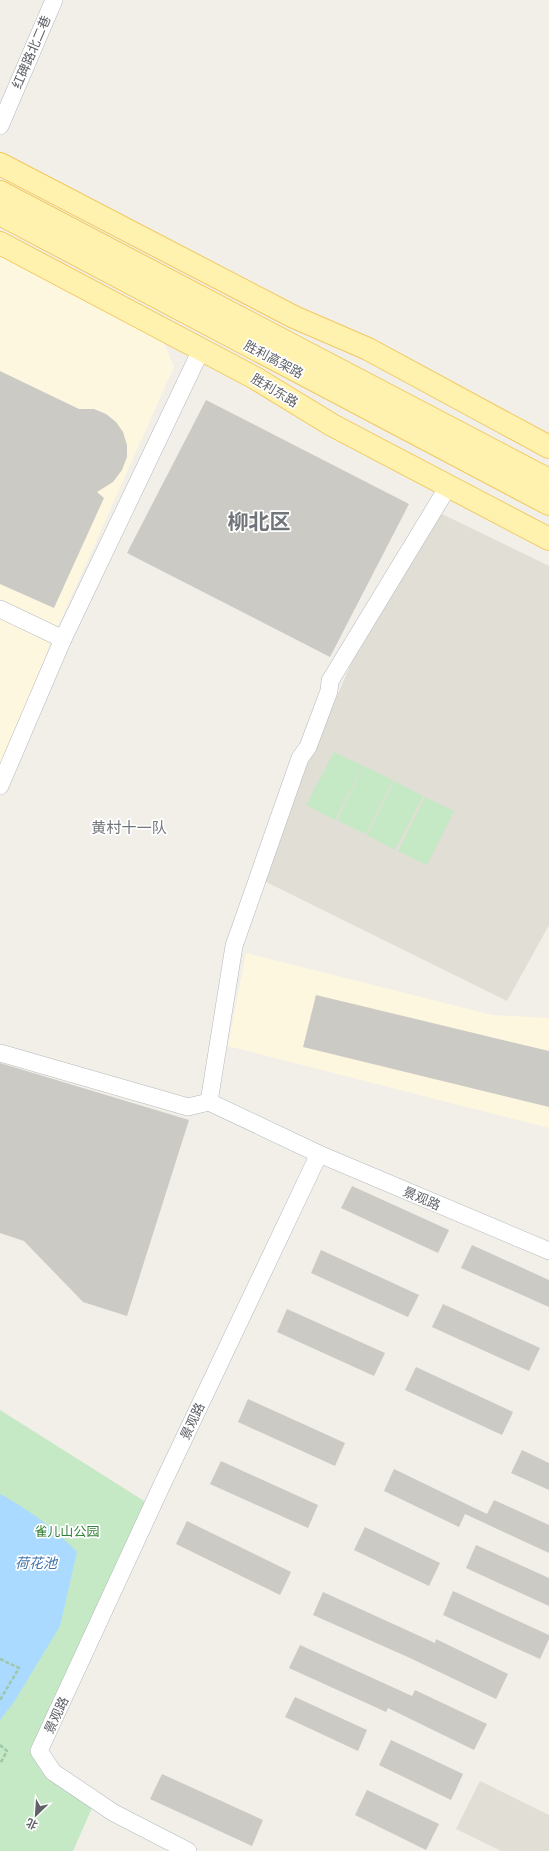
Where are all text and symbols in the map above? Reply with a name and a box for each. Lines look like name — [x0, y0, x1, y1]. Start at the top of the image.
street label: 红碑路北二巷 — [8, 13, 54, 91]
street label: 胜利高架路 — [242, 337, 306, 381]
street label: 胜利东路 — [249, 370, 301, 410]
district label: 柳北区 — [228, 509, 291, 534]
district label: 黄村十一队 — [91, 819, 167, 837]
street label: 景观路 — [401, 1183, 443, 1213]
street label: 景观路 — [177, 1400, 207, 1442]
park label: 雀儿山公园 — [34, 1523, 100, 1539]
water label: 荷花池 — [15, 1554, 59, 1572]
street label: 景观路 — [41, 1694, 71, 1736]
north arrow — [16, 1795, 56, 1835]
text: 北 — [24, 1815, 40, 1833]

